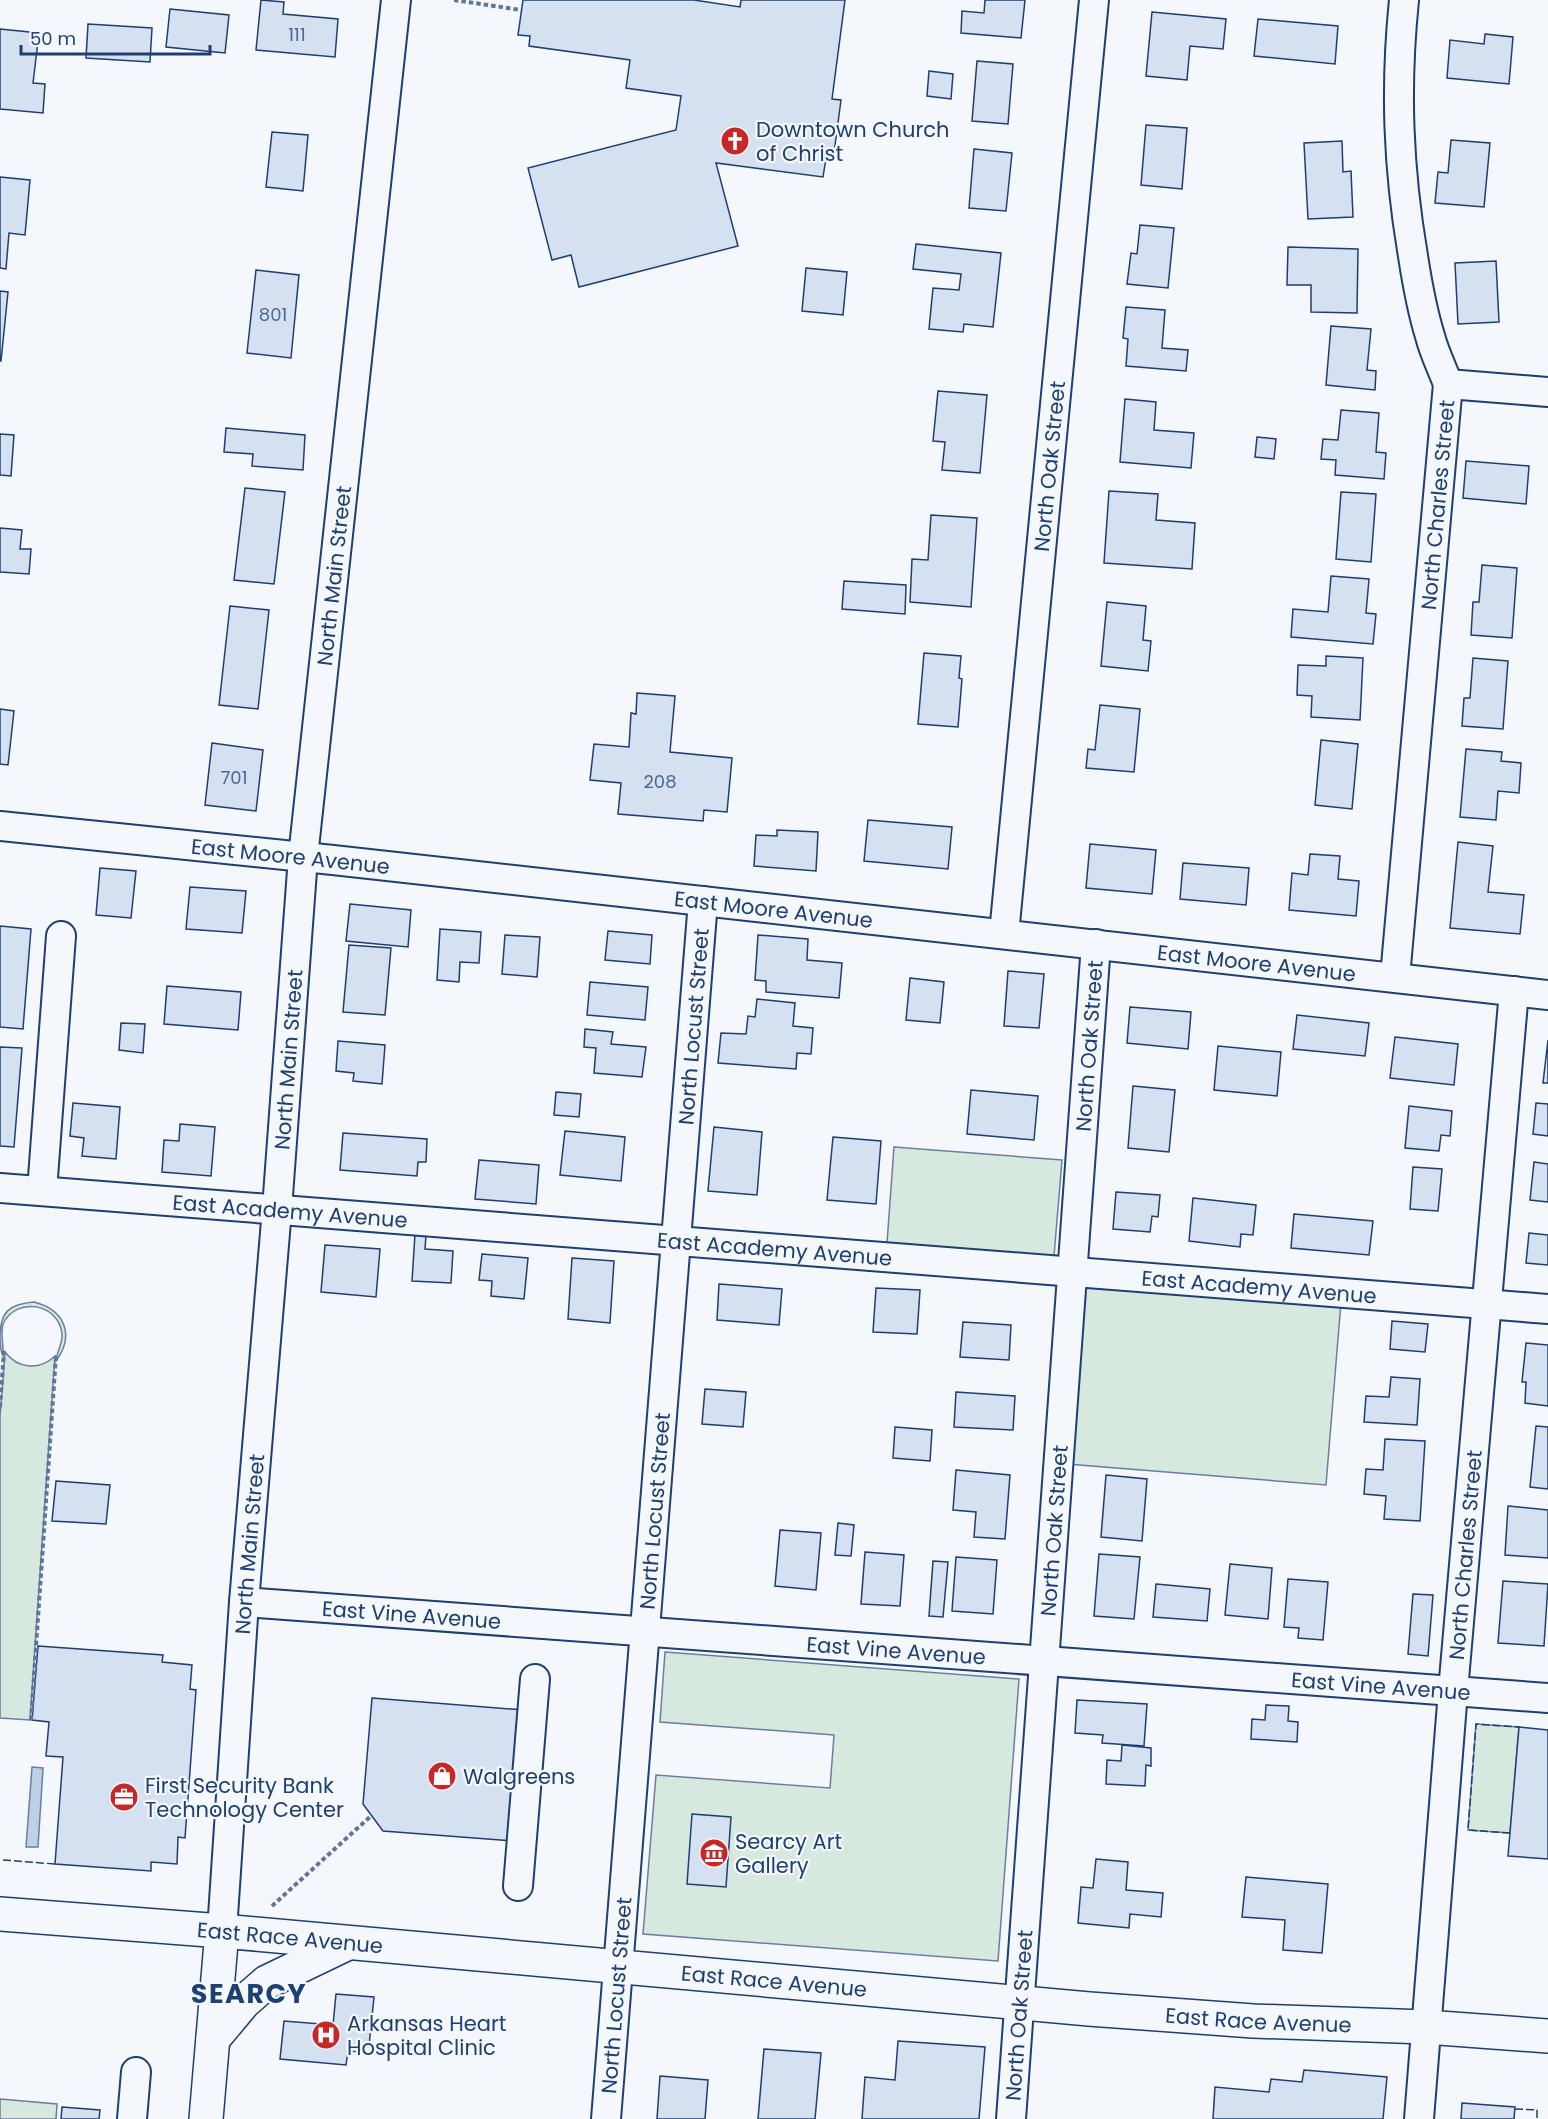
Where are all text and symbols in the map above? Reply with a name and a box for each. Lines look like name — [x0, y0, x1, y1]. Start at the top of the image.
scale bar — [21, 18, 210, 56]
house number: 111 — [288, 22, 306, 47]
text: 50 m — [30, 26, 76, 51]
place label: Downtown Church of Christ — [756, 115, 949, 168]
church icon: Downtown Church of Christ — [719, 125, 751, 157]
house number: 801 — [259, 302, 287, 327]
street label: North Oak Street — [1026, 379, 1072, 553]
street label: North Charles Street — [1413, 399, 1461, 611]
street label: North Main Street — [309, 484, 358, 667]
house number: 701 — [221, 765, 247, 790]
house number: 208 — [643, 769, 677, 794]
street label: East Moore Avenue — [190, 831, 391, 881]
street label: East Moore Avenue — [673, 884, 874, 934]
street label: North Locust Street — [671, 927, 715, 1126]
street label: East Moore Avenue — [1156, 937, 1357, 988]
street label: North Oak Street — [1068, 959, 1109, 1132]
street label: North Main Street — [267, 968, 309, 1151]
street label: East Academy Avenue — [172, 1187, 409, 1234]
street label: East Academy Avenue — [656, 1225, 893, 1272]
street label: East Academy Avenue — [1141, 1263, 1378, 1310]
street label: North Locust Street — [632, 1411, 677, 1610]
street label: North Oak Street — [1033, 1444, 1074, 1617]
street label: North Charles Street — [1441, 1449, 1488, 1661]
street label: North Main Street — [227, 1453, 271, 1635]
street label: East Vine Avenue — [321, 1593, 502, 1635]
street label: East Vine Avenue — [806, 1629, 987, 1671]
street label: East Vine Avenue — [1290, 1665, 1472, 1707]
shop icon: Walgreens — [426, 1760, 458, 1792]
place label: Walgreens — [463, 1762, 575, 1791]
place label: First Security Bank Technology Center — [145, 1771, 344, 1824]
office icon: First Security Bank Technology Center — [108, 1781, 140, 1813]
place label: Searcy Art Gallery — [735, 1827, 842, 1880]
museum icon: Searcy Art Gallery — [698, 1837, 730, 1869]
street label: North Locust Street — [594, 1896, 638, 2095]
street label: East Race Avenue — [196, 1915, 384, 1960]
street label: North Oak Street — [998, 1929, 1039, 2102]
street label: East Race Avenue — [680, 1958, 868, 2003]
district label: SEARCY — [191, 1975, 307, 2012]
street label: East Race Avenue — [1164, 2000, 1352, 2039]
place label: Arkansas Heart Hospital Clinic — [347, 2009, 506, 2062]
hospital icon: Arkansas Heart Hospital Clinic — [310, 2019, 342, 2051]

